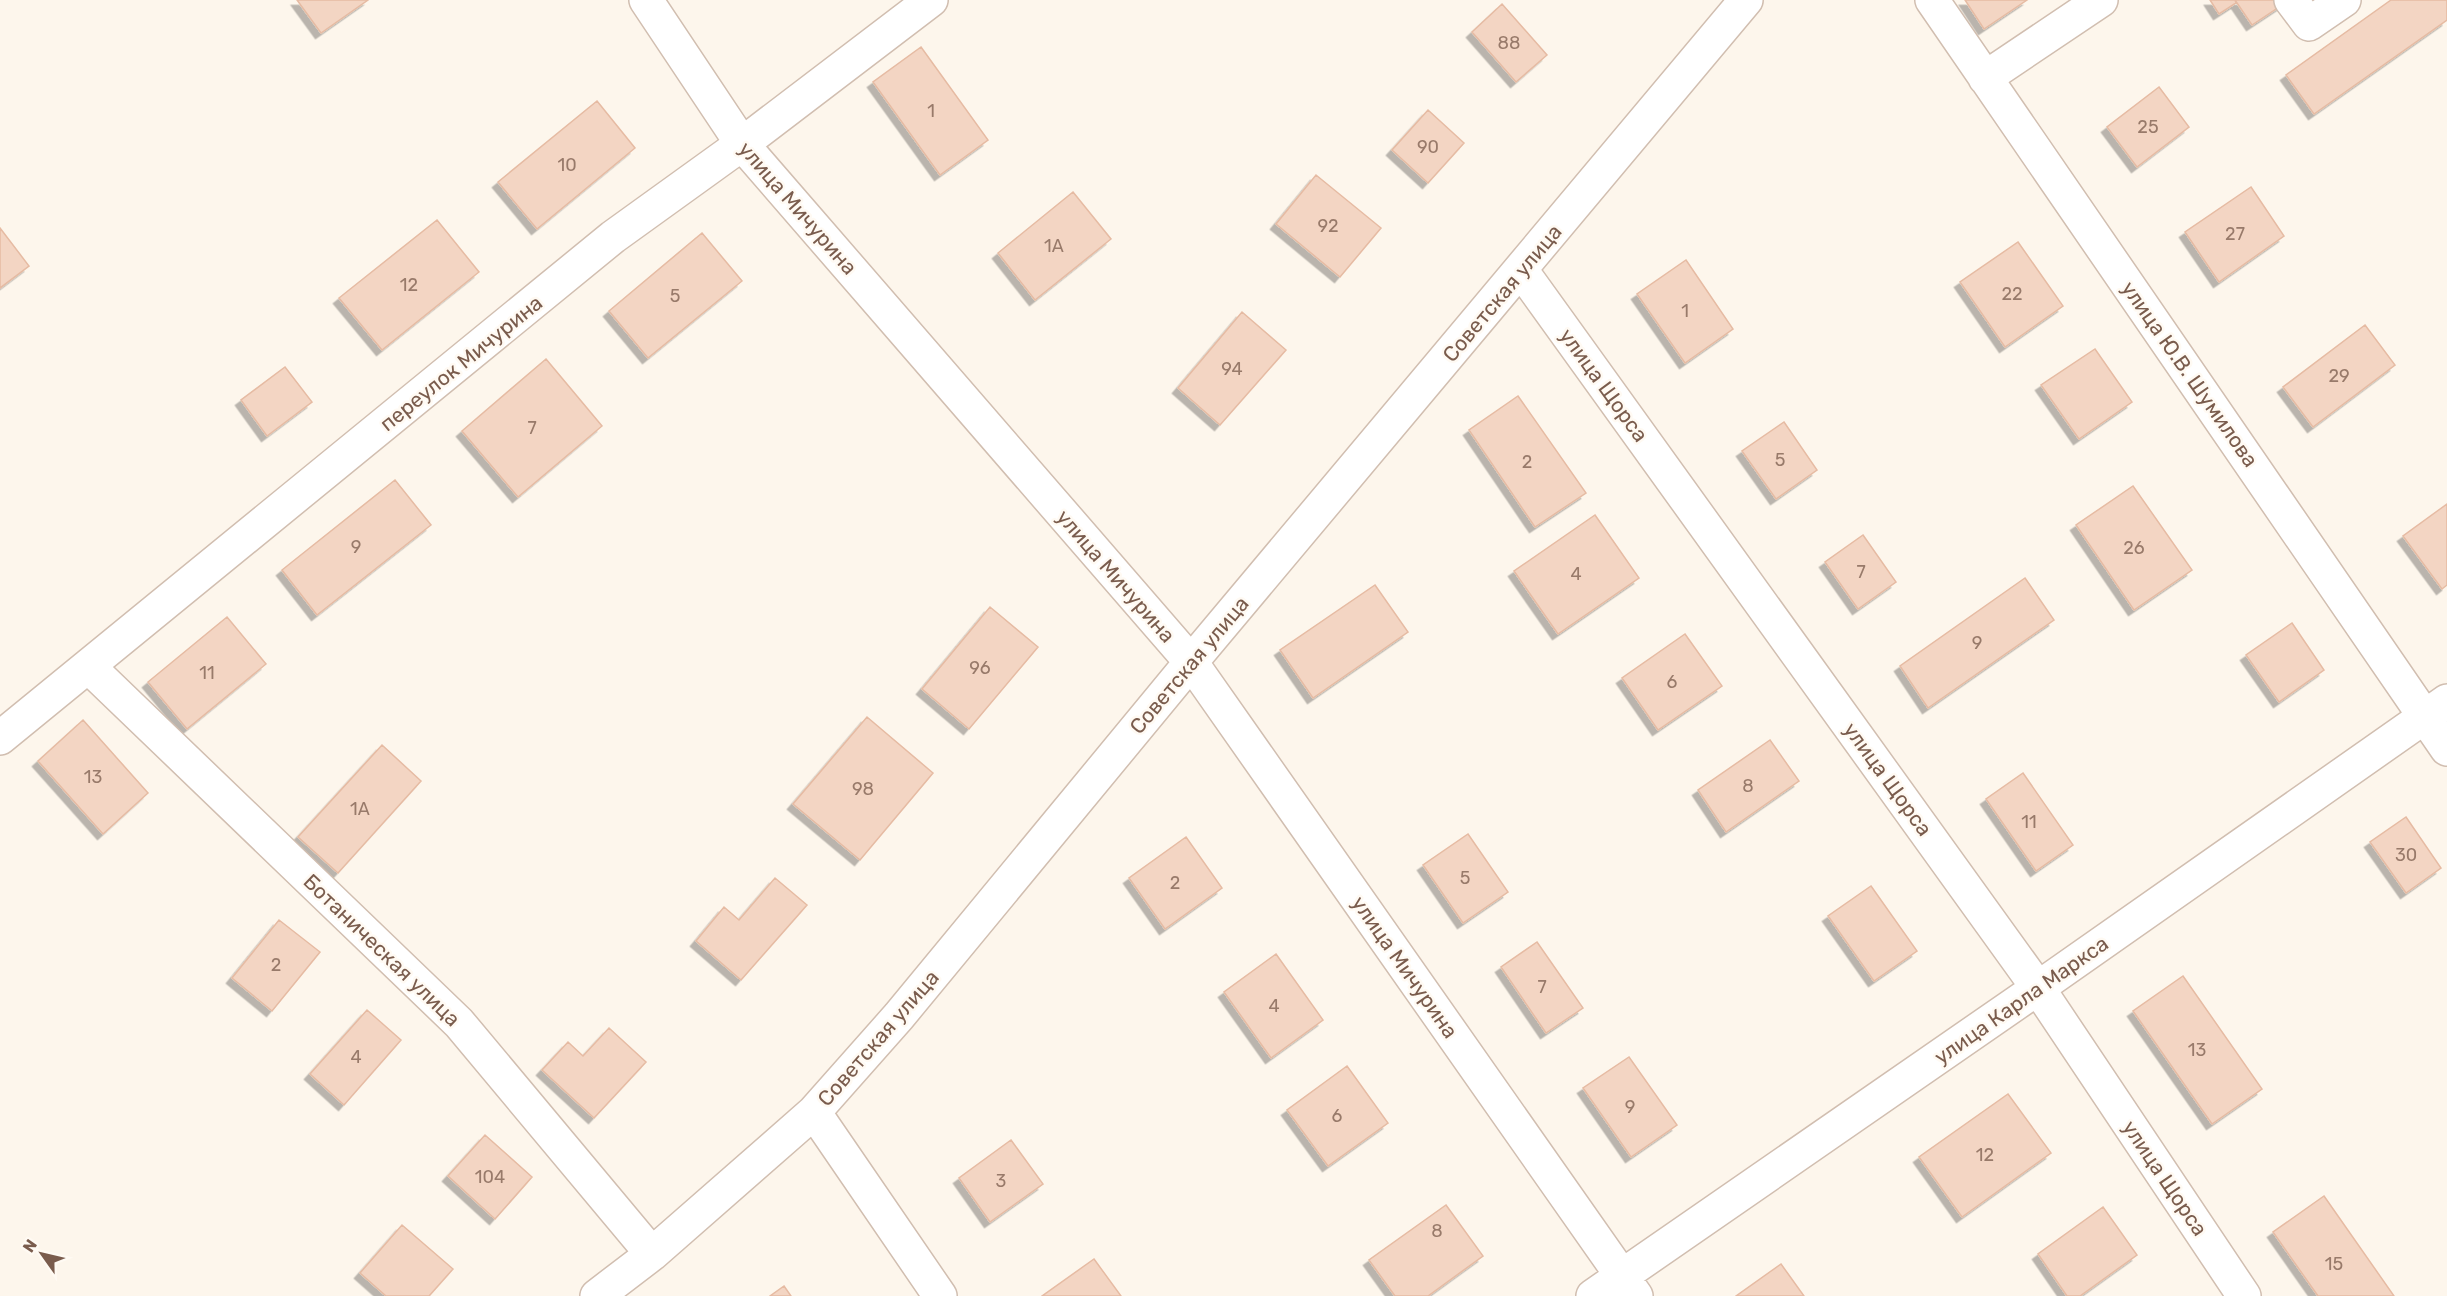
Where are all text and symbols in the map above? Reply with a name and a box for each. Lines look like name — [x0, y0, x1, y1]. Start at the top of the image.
house number: 88 — [1498, 32, 1520, 54]
house number: 1 — [927, 100, 935, 122]
house number: 25 — [2137, 116, 2159, 138]
street label: улица Мичурина — [734, 136, 862, 280]
house number: 90 — [1417, 136, 1439, 158]
house number: 10 — [557, 154, 577, 176]
house number: 92 — [1317, 215, 1339, 237]
street label: Советская улица — [1437, 219, 1567, 367]
house number: 27 — [2225, 223, 2245, 245]
house number: 1А — [1044, 235, 1064, 257]
house number: 12 — [400, 274, 418, 296]
street label: улица Ю.В. Шумилова — [2116, 276, 2264, 472]
house number: 22 — [2001, 283, 2023, 305]
house number: 5 — [670, 285, 680, 307]
street label: переулок Мичурина — [375, 290, 547, 436]
house number: 1 — [1681, 300, 1689, 322]
street label: улица Щорса — [1555, 324, 1653, 446]
house number: 94 — [1221, 358, 1243, 380]
house number: 29 — [2328, 365, 2350, 387]
house number: 7 — [527, 417, 537, 439]
house number: 5 — [1775, 449, 1785, 471]
house number: 2 — [1522, 451, 1532, 473]
street label: улица Мичурина — [1052, 504, 1180, 648]
house number: 9 — [351, 536, 361, 558]
house number: 26 — [2123, 537, 2145, 559]
house number: 7 — [1856, 561, 1866, 583]
house number: 4 — [1570, 563, 1582, 585]
street label: Советская улица — [1124, 591, 1254, 739]
house number: 9 — [1972, 632, 1982, 654]
house number: 96 — [969, 657, 991, 679]
house number: 11 — [199, 662, 215, 684]
house number: 6 — [1667, 671, 1678, 693]
street label: улица Щорса — [1839, 718, 1937, 840]
house number: 13 — [84, 766, 102, 788]
house number: 8 — [1742, 775, 1754, 797]
house number: 98 — [852, 778, 874, 800]
house number: 1А — [350, 798, 370, 820]
house number: 11 — [2021, 811, 2037, 833]
house number: 30 — [2395, 844, 2417, 866]
house number: 5 — [1460, 867, 1470, 889]
street label: Ботаническая улица — [298, 869, 466, 1031]
house number: 2 — [1170, 872, 1180, 894]
street label: улица Мичурина — [1347, 891, 1463, 1043]
street label: улица Карла Маркса — [1929, 931, 2113, 1069]
house number: 2 — [271, 954, 281, 976]
street label: Советская улица — [812, 965, 944, 1111]
house number: 7 — [1537, 976, 1547, 998]
house number: 4 — [1268, 995, 1280, 1017]
house number: 13 — [2188, 1039, 2206, 1061]
house number: 4 — [350, 1046, 362, 1068]
house number: 9 — [1625, 1096, 1635, 1118]
house number: 6 — [1332, 1105, 1343, 1127]
street label: улица Щорса — [2117, 1116, 2213, 1240]
house number: 12 — [1976, 1144, 1994, 1166]
house number: 104 — [475, 1166, 505, 1188]
house number: 3 — [996, 1170, 1006, 1192]
house number: 8 — [1431, 1220, 1443, 1242]
north arrow — [12, 1224, 72, 1284]
text: N — [19, 1236, 41, 1256]
house number: 15 — [2325, 1253, 2343, 1275]

